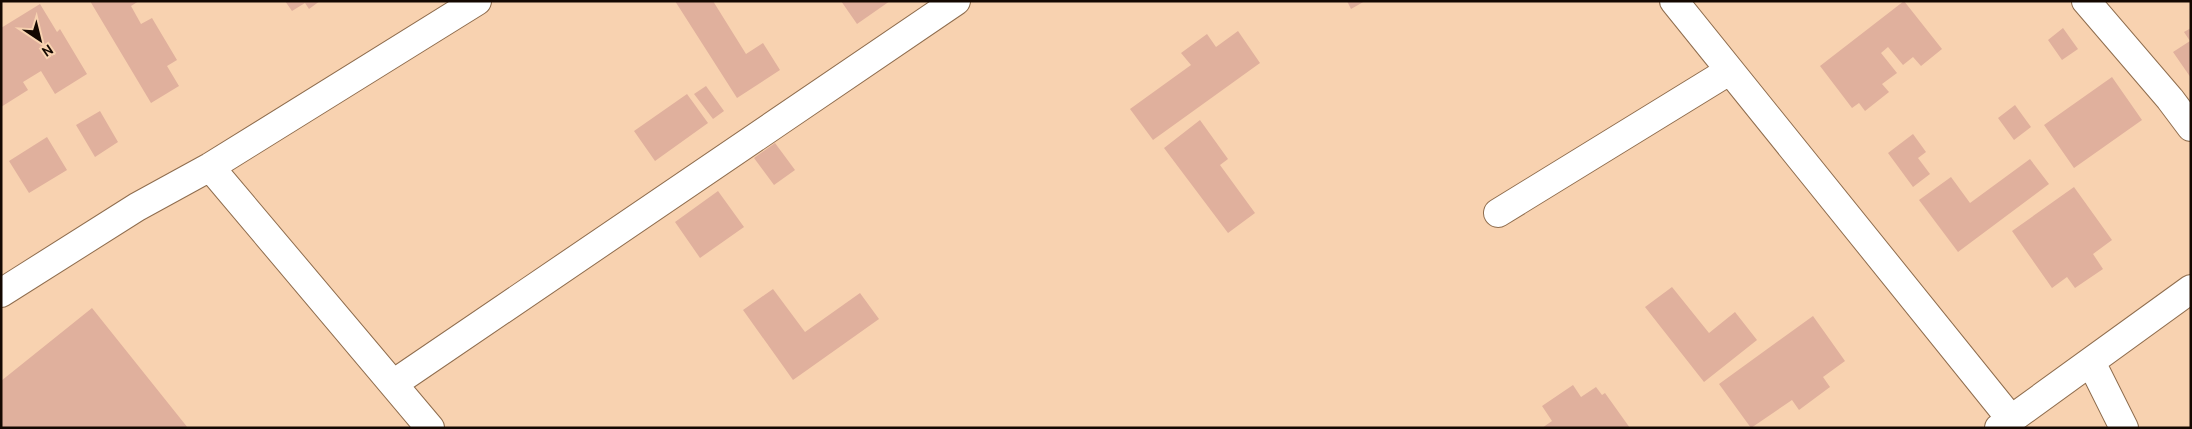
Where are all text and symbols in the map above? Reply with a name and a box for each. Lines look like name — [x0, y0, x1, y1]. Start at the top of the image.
north arrow — [15, 15, 65, 65]
text: N — [38, 40, 57, 61]

